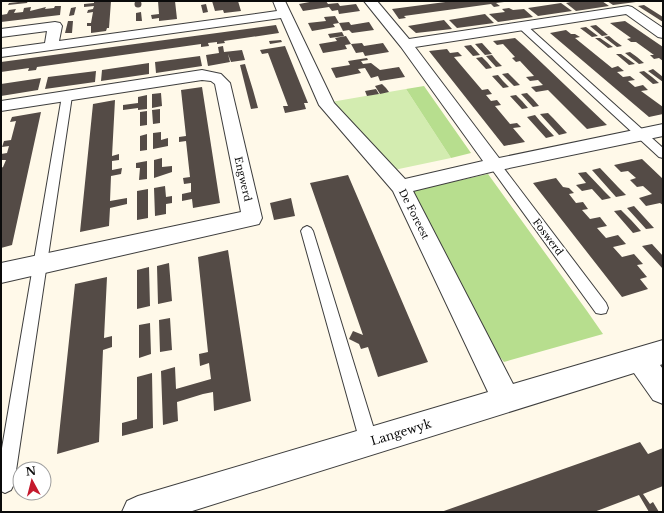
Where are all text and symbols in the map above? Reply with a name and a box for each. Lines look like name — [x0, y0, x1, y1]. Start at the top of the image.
street label: Engwerd — [232, 155, 255, 203]
street label: De Foreest — [396, 187, 432, 242]
street label: Foswerd — [530, 216, 566, 258]
street label: Langewyk — [369, 415, 434, 448]
north arrow — [12, 461, 52, 501]
text: N — [25, 463, 37, 479]

